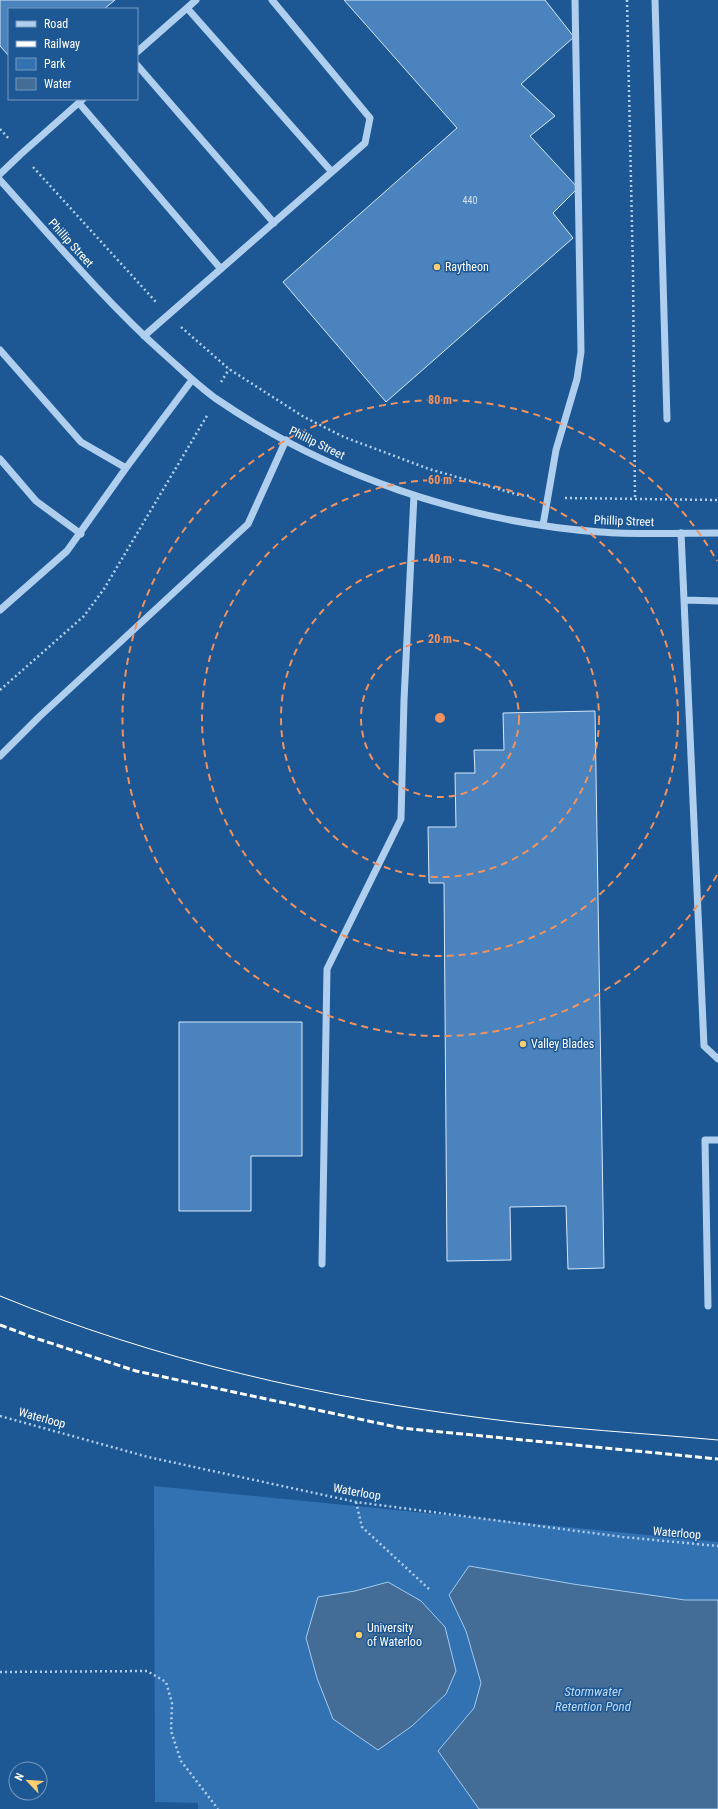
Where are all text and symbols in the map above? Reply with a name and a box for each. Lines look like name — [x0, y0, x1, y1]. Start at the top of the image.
legend — [8, 8, 138, 100]
text: Road — [44, 17, 68, 31]
text: Railway — [44, 37, 80, 51]
text: Park — [44, 57, 66, 71]
text: Water — [44, 77, 72, 91]
house number: 440 — [463, 195, 477, 206]
street label: Phillip Street — [46, 216, 97, 270]
place label: Raytheon — [445, 260, 489, 274]
marker: Raytheon — [432, 262, 442, 272]
text: 80 m — [428, 393, 452, 407]
street label: Phillip Street — [287, 423, 348, 463]
text: 60 m — [428, 473, 452, 487]
street label: Phillip Street — [594, 513, 655, 529]
text: 40 m — [428, 552, 452, 566]
text: 20 m — [428, 632, 452, 646]
centre of rings — [433, 711, 447, 725]
place label: Valley Blades — [531, 1037, 594, 1051]
marker: Valley Blades — [518, 1039, 528, 1049]
street label: Waterloop — [17, 1405, 67, 1431]
street label: Waterloop — [332, 1481, 382, 1503]
street label: Waterloop — [652, 1524, 702, 1542]
place label: University of Waterloo — [367, 1621, 422, 1649]
marker: University of Waterloo — [354, 1630, 364, 1640]
water label: Stormwater Retention Pond — [555, 1684, 632, 1714]
north arrow — [8, 1761, 48, 1801]
text: N — [12, 1771, 27, 1783]

